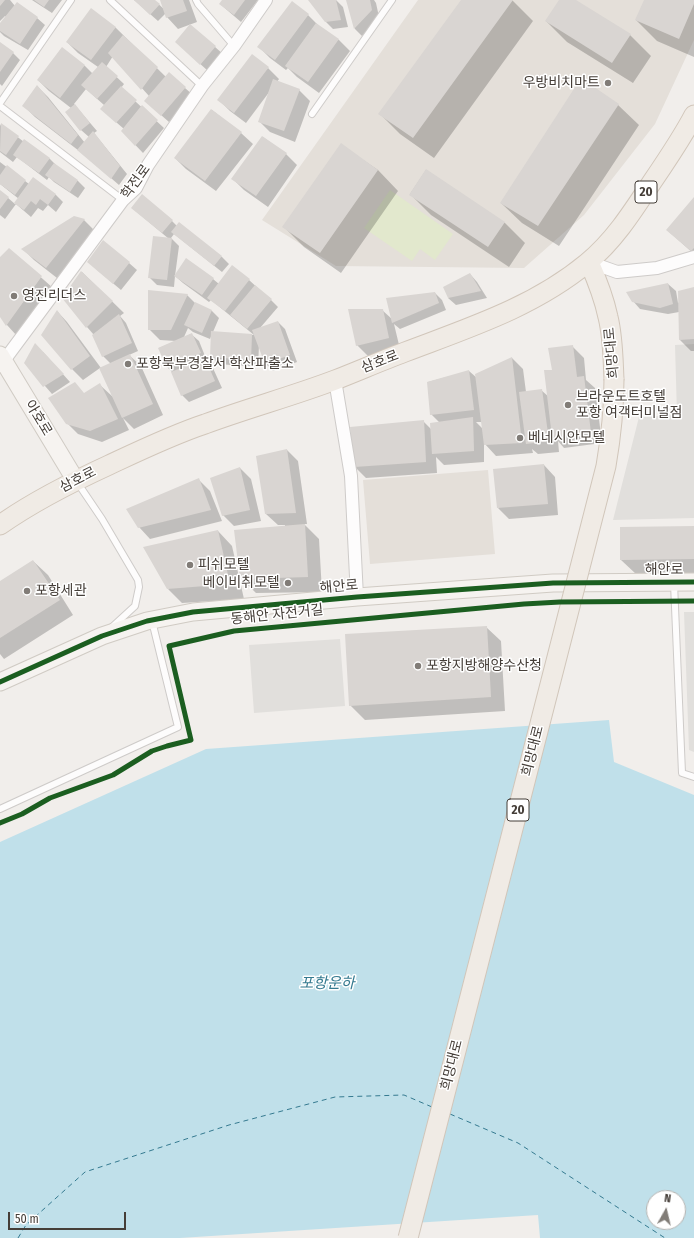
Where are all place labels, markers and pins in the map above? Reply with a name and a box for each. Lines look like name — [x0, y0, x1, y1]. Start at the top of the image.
place label: 우방비치마트 — [523, 75, 600, 91]
marker: 우방비치마트 — [603, 78, 613, 88]
place label: 영진리더스 — [22, 288, 86, 304]
marker: 영진리더스 — [9, 291, 19, 301]
place label: 포항북부경찰서 학산파출소 — [136, 356, 294, 372]
marker: 포항북부경찰서 학산파출소 — [123, 359, 133, 369]
place label: 브라운도트호텔 포항 여객터미널점 — [576, 389, 682, 422]
marker: 브라운도트호텔 포항 여객터미널점 — [563, 400, 573, 410]
place label: 베네시안모텔 — [528, 430, 605, 446]
marker: 베네시안모텔 — [515, 433, 525, 443]
place label: 피쉬모텔 — [198, 557, 250, 573]
marker: 피쉬모텔 — [185, 560, 195, 570]
place label: 베이비취모텔 — [203, 575, 280, 591]
marker: 베이비취모텔 — [283, 578, 293, 588]
place label: 포항세관 — [35, 583, 87, 599]
marker: 포항세관 — [22, 586, 32, 596]
place label: 포항지방해양수산청 — [426, 658, 542, 674]
marker: 포항지방해양수산청 — [413, 661, 423, 671]

